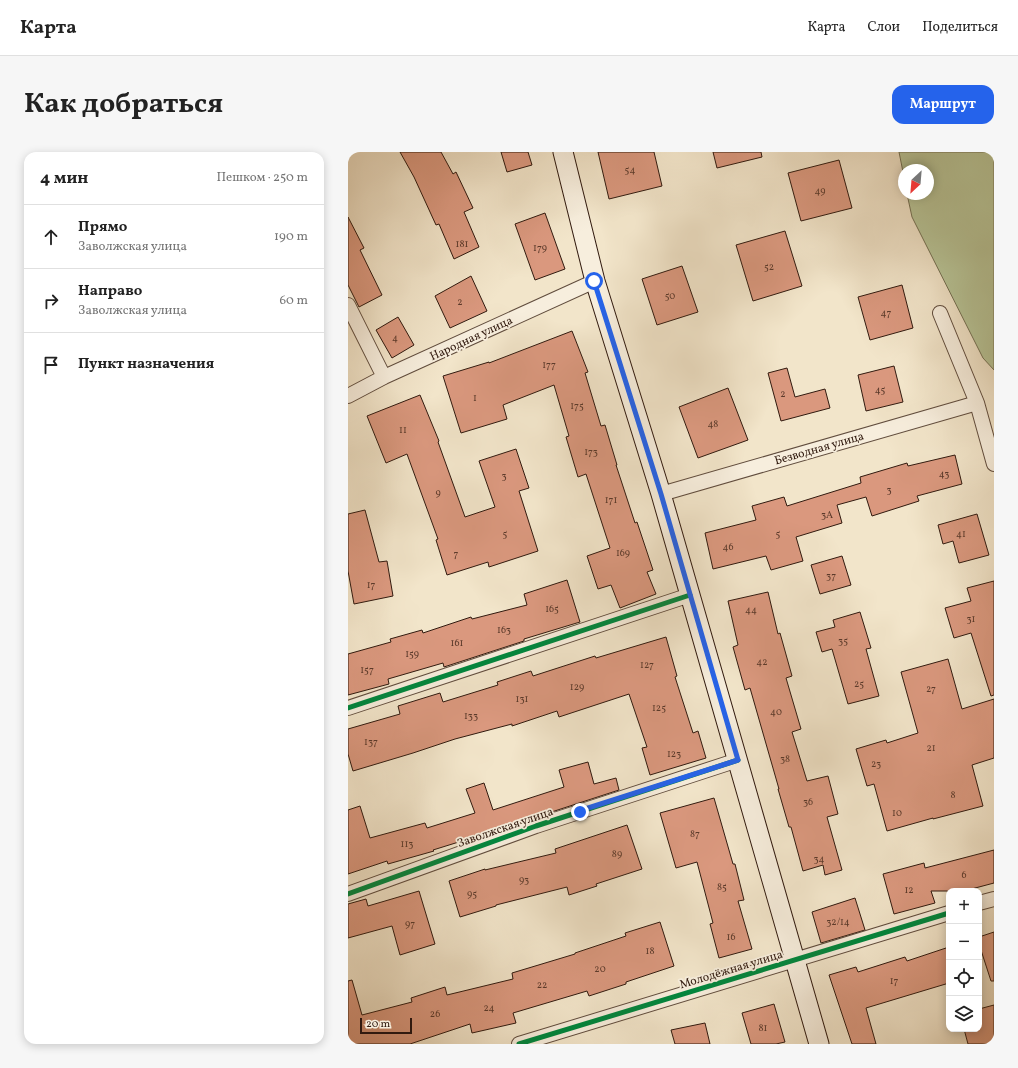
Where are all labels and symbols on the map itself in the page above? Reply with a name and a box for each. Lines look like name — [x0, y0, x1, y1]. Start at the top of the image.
house number: 54 — [625, 163, 635, 177]
north arrow — [898, 164, 934, 200]
house number: 49 — [815, 184, 825, 198]
house number: 181 — [456, 237, 469, 251]
house number: 179 — [533, 241, 547, 255]
house number: 52 — [764, 260, 774, 274]
route start — [585, 272, 603, 290]
house number: 50 — [665, 289, 675, 303]
house number: 2 — [457, 295, 463, 309]
house number: 47 — [881, 306, 892, 320]
street label: Народная улица — [427, 313, 515, 365]
house number: 4 — [392, 331, 398, 345]
house number: 177 — [542, 358, 556, 372]
house number: 45 — [875, 383, 885, 397]
house number: 2 — [780, 387, 786, 401]
house number: 1 — [473, 391, 477, 405]
house number: 175 — [570, 399, 584, 413]
house number: 48 — [708, 417, 718, 431]
house number: 11 — [399, 423, 407, 437]
street label: Безводная улица — [773, 429, 866, 469]
house number: 173 — [584, 445, 598, 459]
house number: 43 — [939, 467, 949, 481]
house number: 3 — [501, 469, 507, 483]
house number: 3 — [886, 483, 892, 497]
house number: 9 — [435, 486, 441, 500]
house number: 171 — [605, 493, 617, 507]
house number: 3А — [821, 508, 833, 522]
house number: 5 — [503, 527, 508, 541]
house number: 5 — [776, 527, 781, 541]
house number: 41 — [956, 527, 966, 541]
house number: 46 — [723, 540, 733, 554]
house number: 169 — [616, 546, 630, 560]
house number: 7 — [454, 547, 459, 561]
house number: 37 — [826, 569, 836, 583]
house number: 17 — [367, 578, 376, 592]
house number: 165 — [545, 602, 559, 616]
house number: 44 — [745, 603, 757, 617]
house number: 31 — [966, 612, 976, 626]
house number: 163 — [497, 623, 511, 637]
house number: 35 — [838, 634, 848, 648]
house number: 161 — [451, 636, 464, 650]
house number: 159 — [405, 647, 419, 661]
house number: 42 — [756, 655, 768, 669]
house number: 127 — [640, 658, 654, 672]
house number: 157 — [360, 663, 374, 677]
house number: 25 — [854, 677, 864, 691]
house number: 129 — [570, 680, 584, 694]
house number: 27 — [926, 682, 936, 696]
house number: 131 — [516, 692, 529, 706]
house number: 125 — [652, 701, 666, 715]
house number: 40 — [770, 705, 782, 719]
house number: 133 — [464, 709, 478, 723]
house number: 137 — [364, 735, 378, 749]
house number: 21 — [926, 741, 936, 755]
house number: 123 — [667, 747, 681, 761]
house number: 38 — [780, 752, 790, 766]
house number: 23 — [871, 757, 881, 771]
house number: 8 — [950, 788, 956, 802]
house number: 36 — [803, 795, 813, 809]
route end — [571, 803, 589, 821]
street label: Заволжская улица — [455, 804, 556, 852]
house number: 10 — [892, 806, 902, 820]
house number: 87 — [690, 827, 700, 841]
house number: 113 — [401, 837, 413, 851]
house number: 89 — [612, 847, 622, 861]
house number: 34 — [813, 852, 825, 866]
house number: 6 — [961, 868, 967, 882]
house number: 93 — [519, 873, 529, 887]
house number: 85 — [717, 880, 727, 894]
house number: 12 — [904, 883, 914, 897]
house number: 95 — [467, 887, 477, 901]
house number: 32/14 — [826, 915, 850, 929]
house number: 97 — [405, 917, 415, 931]
house number: 16 — [727, 930, 735, 944]
house number: 18 — [646, 944, 654, 958]
street label: Молодёжная улица — [678, 947, 785, 993]
house number: 20 — [594, 962, 606, 976]
house number: 17 — [890, 974, 899, 988]
house number: 22 — [537, 978, 547, 992]
house number: 24 — [483, 1001, 495, 1015]
house number: 26 — [430, 1007, 440, 1021]
scale bar — [360, 1016, 412, 1035]
house number: 81 — [759, 1021, 768, 1035]

